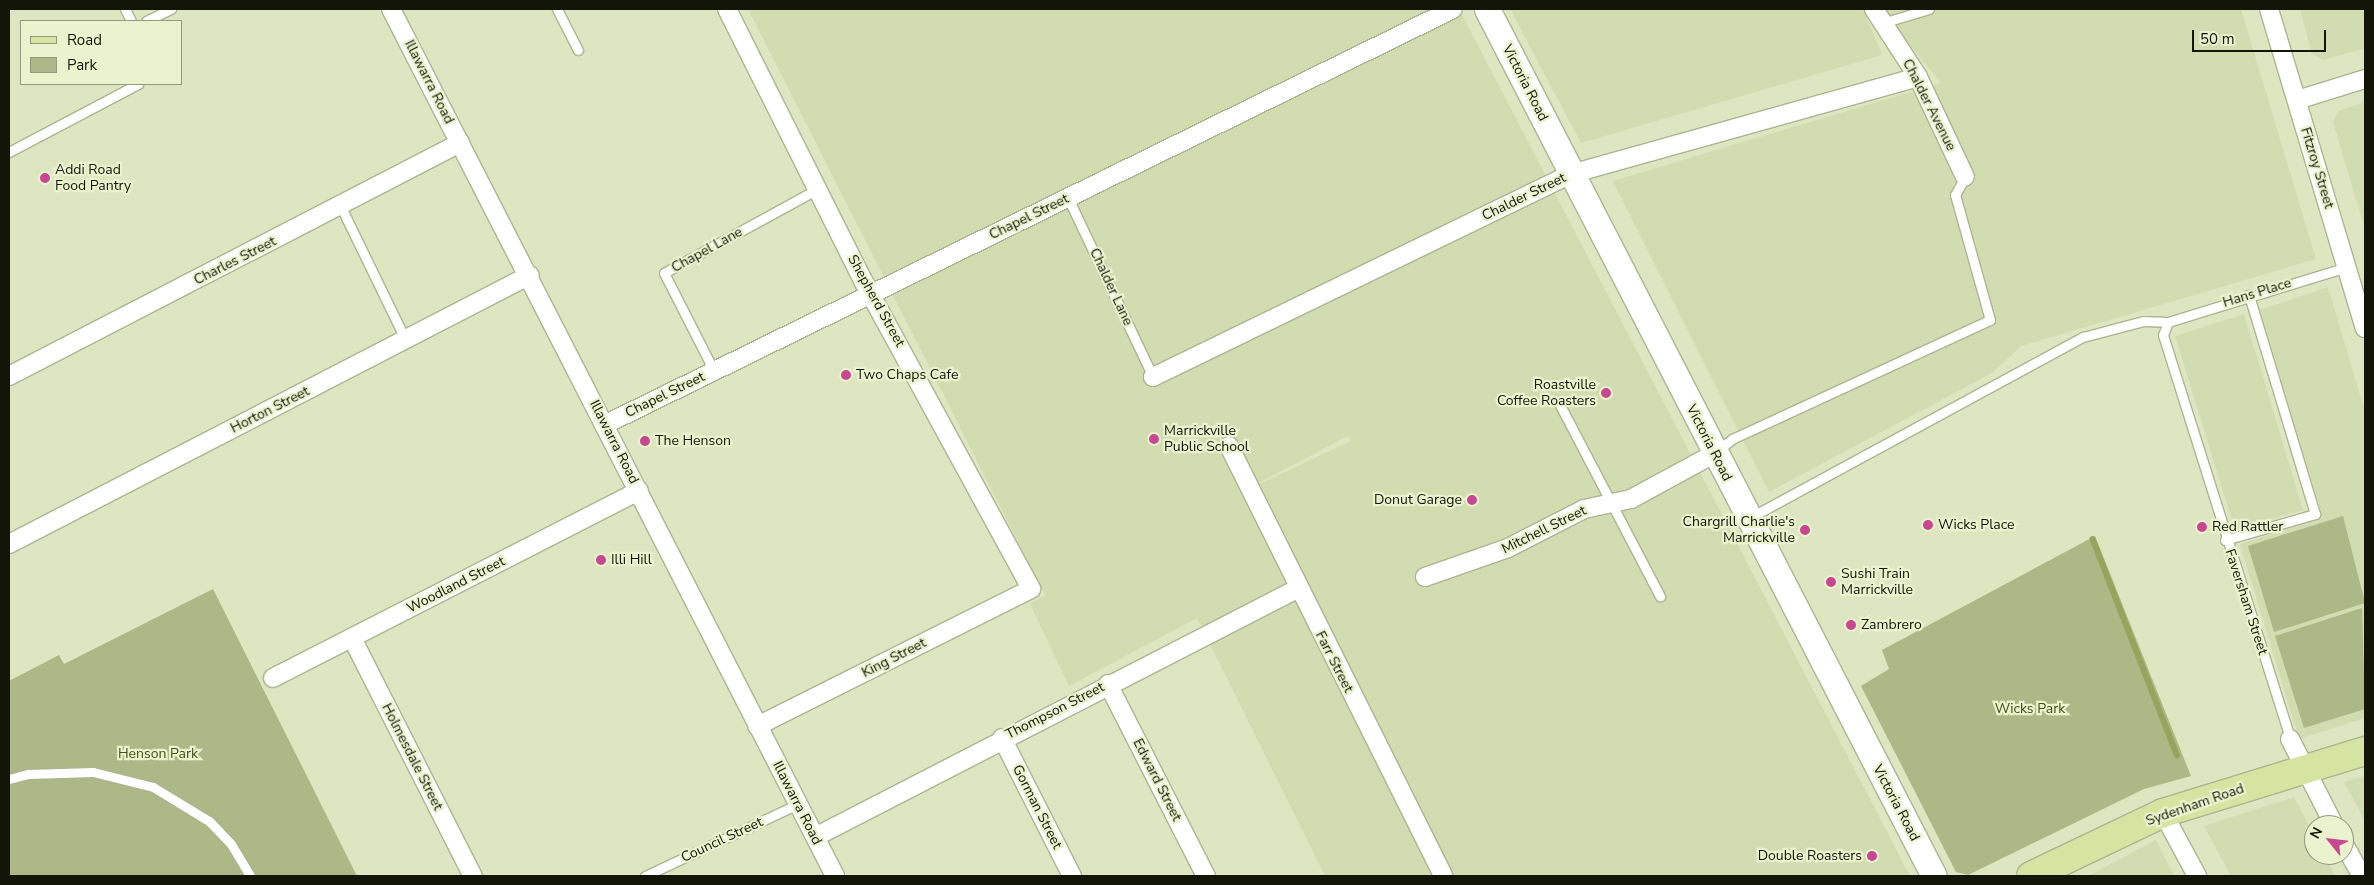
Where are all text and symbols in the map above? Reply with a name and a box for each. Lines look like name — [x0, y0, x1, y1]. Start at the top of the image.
legend — [20, 20, 182, 85]
scale bar — [2194, 20, 2328, 52]
text: 50 m — [2200, 29, 2235, 49]
text: Road — [67, 30, 102, 50]
street label: Illawarra Road — [401, 37, 457, 127]
street label: Victoria Road — [1498, 42, 1552, 124]
text: Park — [67, 55, 97, 75]
street label: Chalder Avenue — [1899, 56, 1959, 154]
street label: Fitzroy Street — [2297, 125, 2337, 211]
place label: Addi Road Food Pantry — [55, 162, 131, 194]
street label: Chalder Street — [1479, 169, 1569, 225]
marker: Addi Road Food Pantry — [39, 172, 51, 184]
street label: Chapel Street — [987, 191, 1071, 243]
street label: Chapel Lane — [669, 224, 745, 276]
street label: Charles Street — [191, 233, 279, 289]
street label: Chalder Lane — [1086, 246, 1136, 328]
street label: Shepherd Street — [844, 252, 908, 350]
street label: Hans Place — [2221, 275, 2293, 311]
place label: Two Chaps Cafe — [856, 367, 958, 383]
street label: Chapel Street — [623, 369, 707, 421]
marker: Two Chaps Cafe — [840, 369, 852, 381]
place label: Roastville Coffee Roasters — [1497, 377, 1596, 410]
street label: Horton Street — [228, 383, 312, 437]
marker: Roastville Coffee Roasters — [1600, 387, 1612, 399]
street label: Illawarra Road — [586, 397, 642, 487]
street label: Victoria Road — [1682, 402, 1736, 484]
place label: Marrickville Public School — [1164, 423, 1249, 456]
place label: The Henson — [655, 433, 731, 449]
marker: Marrickville Public School — [1148, 433, 1160, 445]
marker: The Henson — [639, 435, 651, 447]
place label: Donut Garage — [1374, 492, 1462, 508]
marker: Donut Garage — [1466, 494, 1478, 506]
street label: Mitchell Street — [1499, 502, 1589, 558]
place label: Chargrill Charlie's Marrickville — [1682, 514, 1795, 546]
place label: Wicks Place — [1938, 517, 2015, 533]
marker: Wicks Place — [1922, 519, 1934, 531]
place label: Red Rattler — [2212, 519, 2283, 535]
marker: Red Rattler — [2196, 521, 2208, 533]
marker: Chargrill Charlie's Marrickville — [1799, 524, 1811, 536]
street label: Faversham Street — [2221, 547, 2271, 657]
place label: Illi Hill — [611, 552, 652, 568]
street label: Woodland Street — [404, 553, 508, 617]
marker: Illi Hill — [595, 554, 607, 566]
place label: Sushi Train Marrickville — [1841, 566, 1913, 598]
marker: Sushi Train Marrickville — [1825, 576, 1837, 588]
place label: Zambrero — [1861, 617, 1922, 633]
marker: Zambrero — [1845, 619, 1857, 631]
street label: Farr Street — [1311, 629, 1357, 695]
street label: King Street — [859, 635, 929, 681]
street label: Thompson Street — [1003, 679, 1107, 743]
street label: Holmesdale Street — [378, 701, 446, 813]
park label: Wicks Park — [1995, 701, 2065, 717]
street label: Edward Street — [1129, 736, 1185, 824]
park label: Henson Park — [118, 746, 198, 762]
street label: Illawarra Road — [769, 758, 825, 848]
street label: Gorman Street — [1009, 762, 1065, 852]
street label: Victoria Road — [1869, 762, 1923, 844]
street label: Sydenham Road — [2144, 780, 2246, 830]
street label: Council Street — [678, 814, 766, 866]
north arrow — [2304, 815, 2354, 865]
text: N — [2305, 824, 2327, 842]
place label: Double Roasters — [1758, 848, 1862, 864]
marker: Double Roasters — [1866, 850, 1878, 862]

